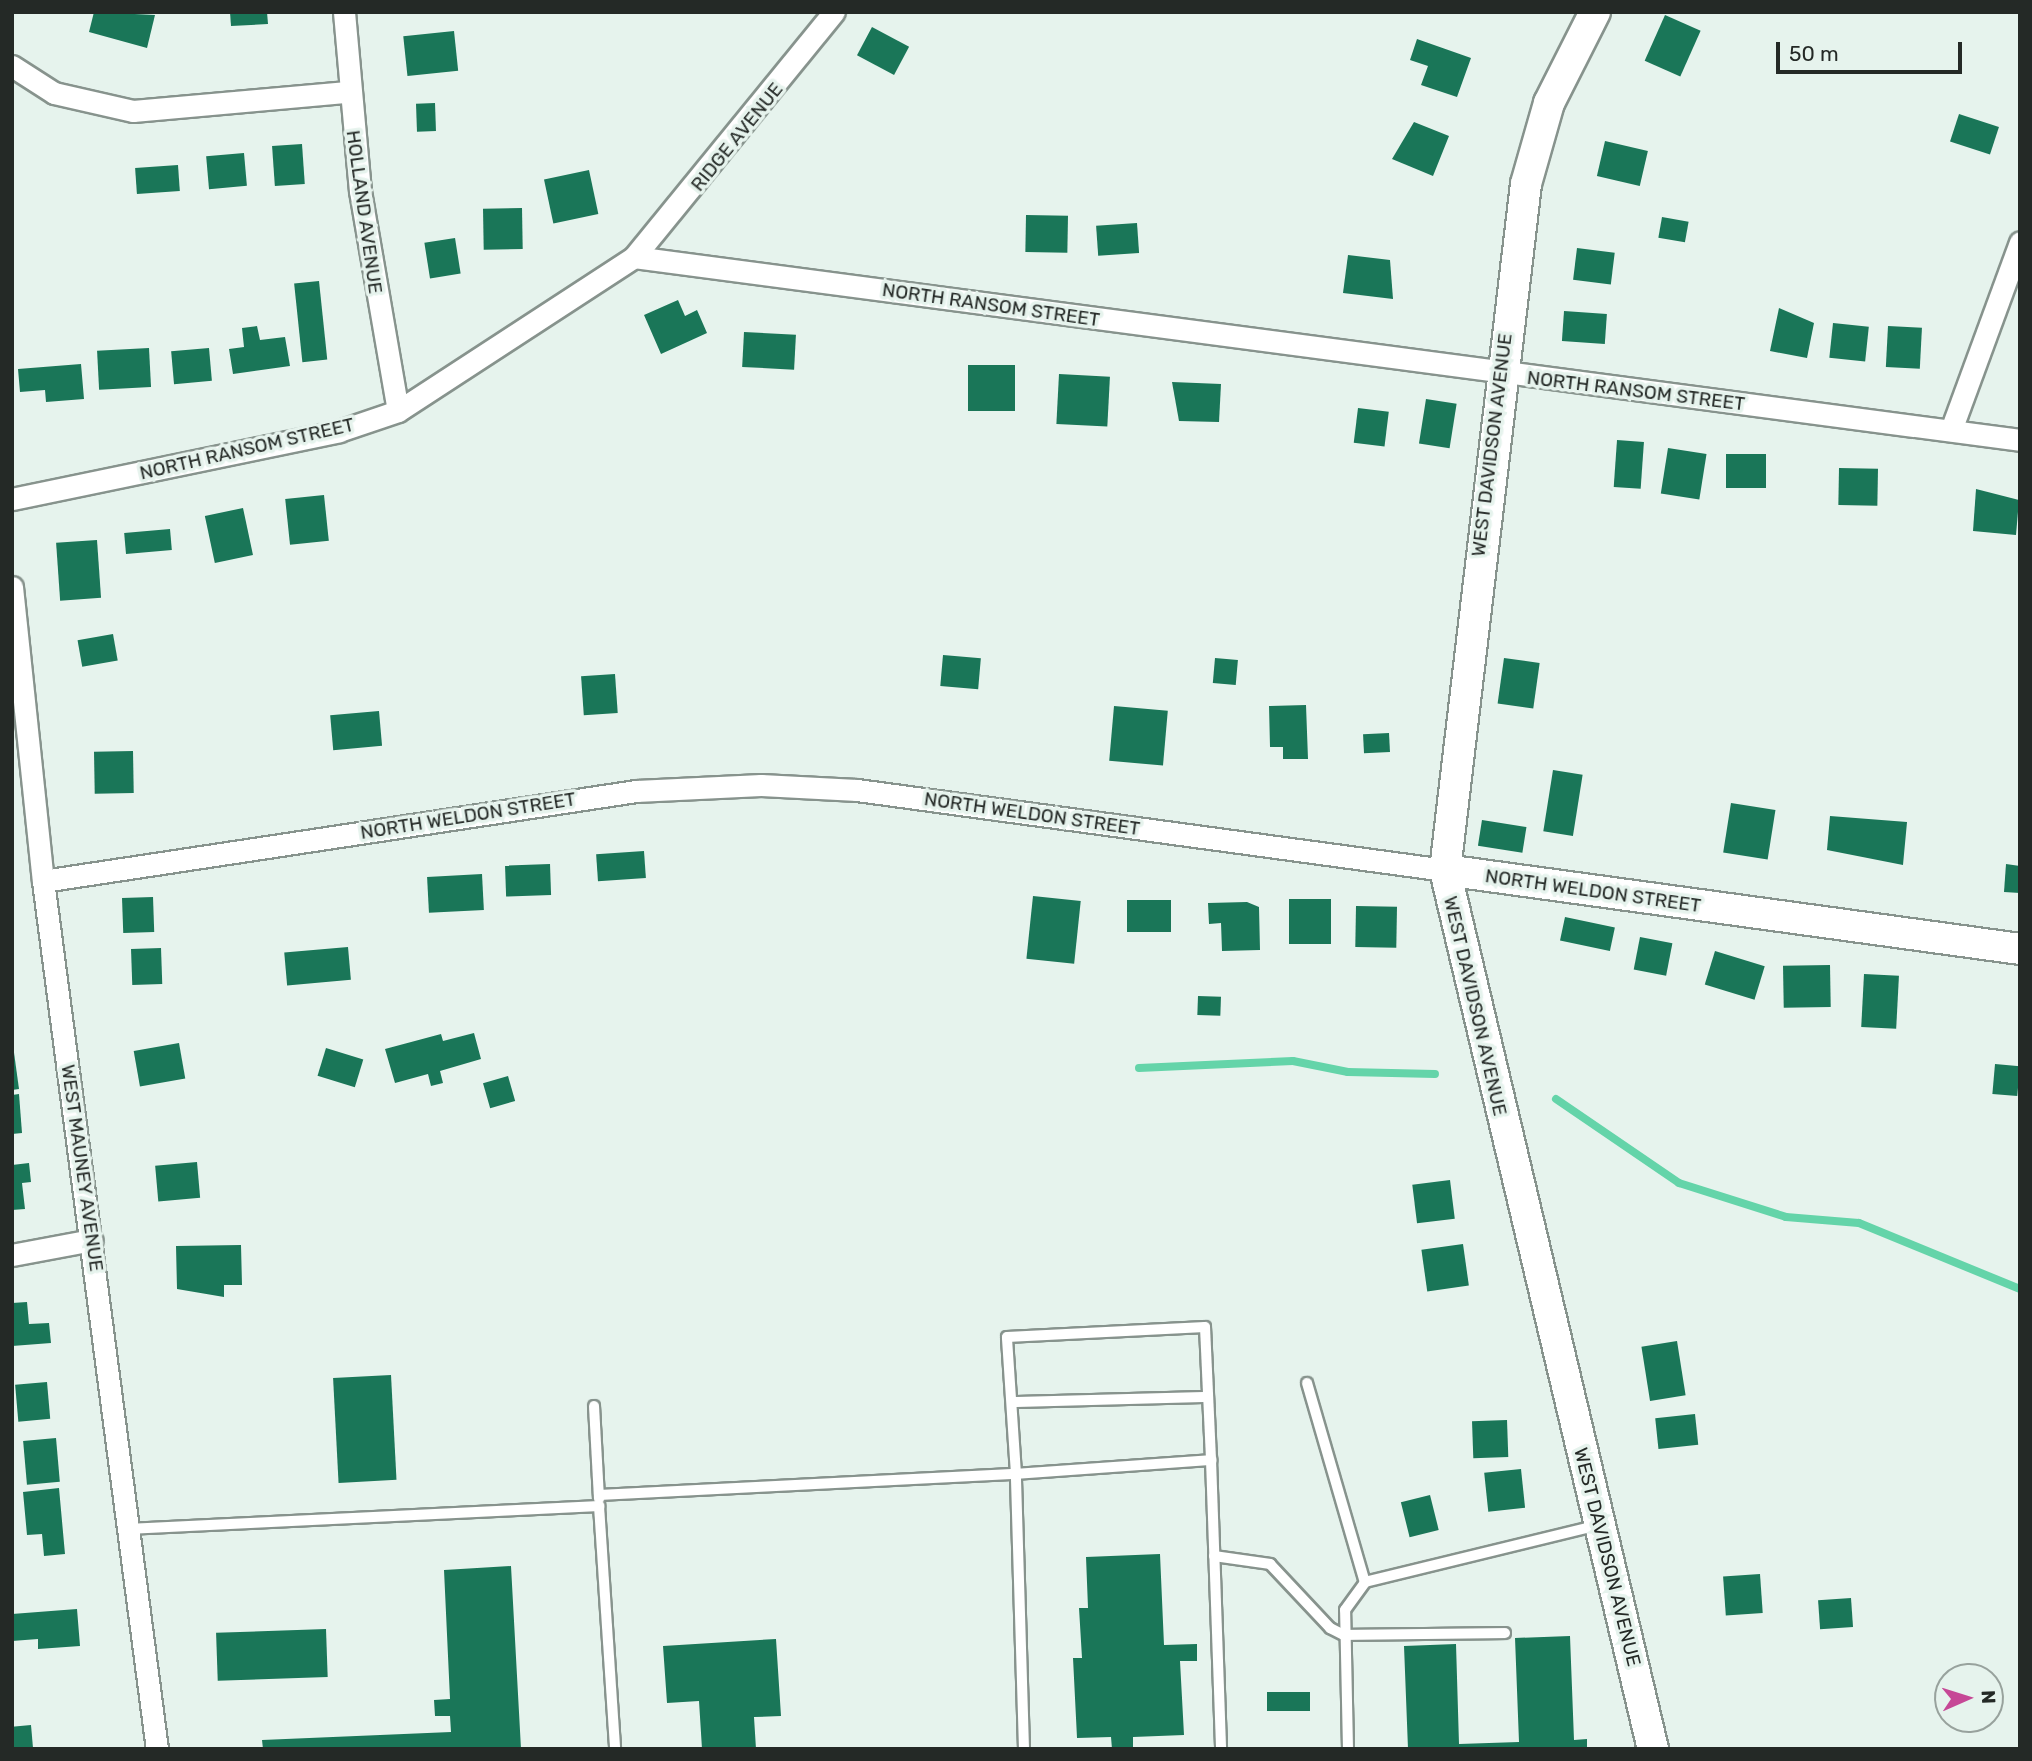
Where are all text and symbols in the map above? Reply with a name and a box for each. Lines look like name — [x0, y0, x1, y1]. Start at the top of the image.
scale bar — [1780, 28, 1966, 72]
text: 50 m — [1789, 41, 1839, 66]
street label: RIDGE AVENUE — [686, 78, 788, 196]
street label: HOLLAND AVENUE — [341, 129, 387, 295]
street label: NORTH RANSOM STREET — [881, 278, 1101, 332]
street label: WEST DAVIDSON AVENUE — [1467, 332, 1517, 558]
street label: NORTH RANSOM STREET — [1526, 366, 1746, 416]
street label: NORTH RANSOM STREET — [137, 413, 357, 485]
street label: NORTH WELDON STREET — [359, 788, 577, 844]
street label: NORTH WELDON STREET — [922, 788, 1142, 840]
street label: NORTH WELDON STREET — [1483, 865, 1703, 917]
street label: WEST DAVIDSON AVENUE — [1438, 893, 1512, 1119]
street label: WEST MAUNEY AVENUE — [56, 1062, 108, 1274]
street label: WEST DAVIDSON AVENUE — [1569, 1445, 1645, 1669]
north arrow — [1934, 1663, 2004, 1733]
text: N — [1977, 1690, 2000, 1704]

